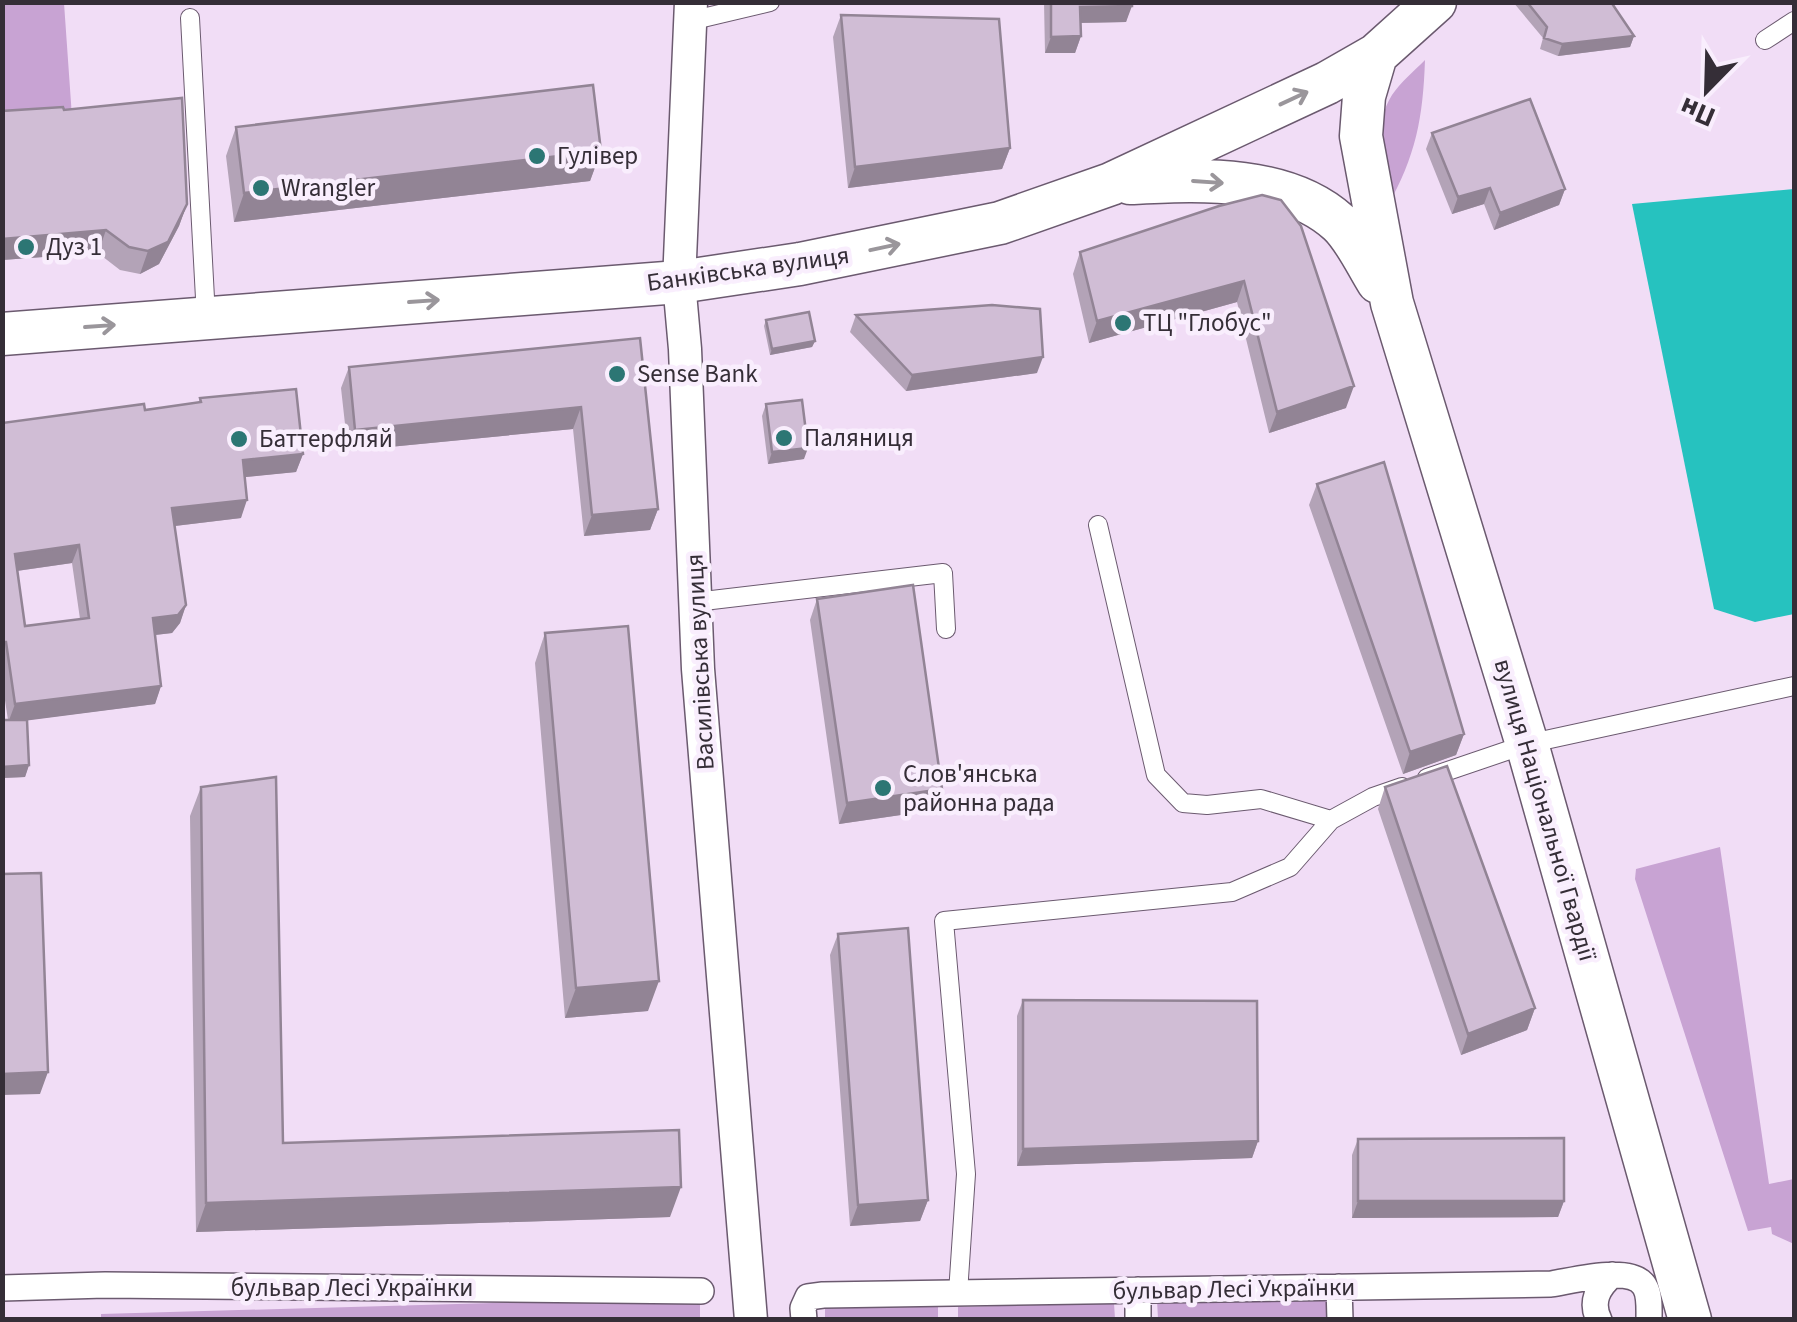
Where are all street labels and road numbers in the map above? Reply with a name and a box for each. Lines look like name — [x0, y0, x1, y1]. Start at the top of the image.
street label: Банківська вулиця — [644, 237, 852, 301]
street label: Василівська вулиця — [676, 553, 724, 771]
street label: вулиця Національної Гвардії — [1485, 655, 1606, 966]
street label: бульвар Лесі Українки — [1112, 1269, 1356, 1309]
street label: бульвар Лесі Українки — [231, 1270, 473, 1306]

